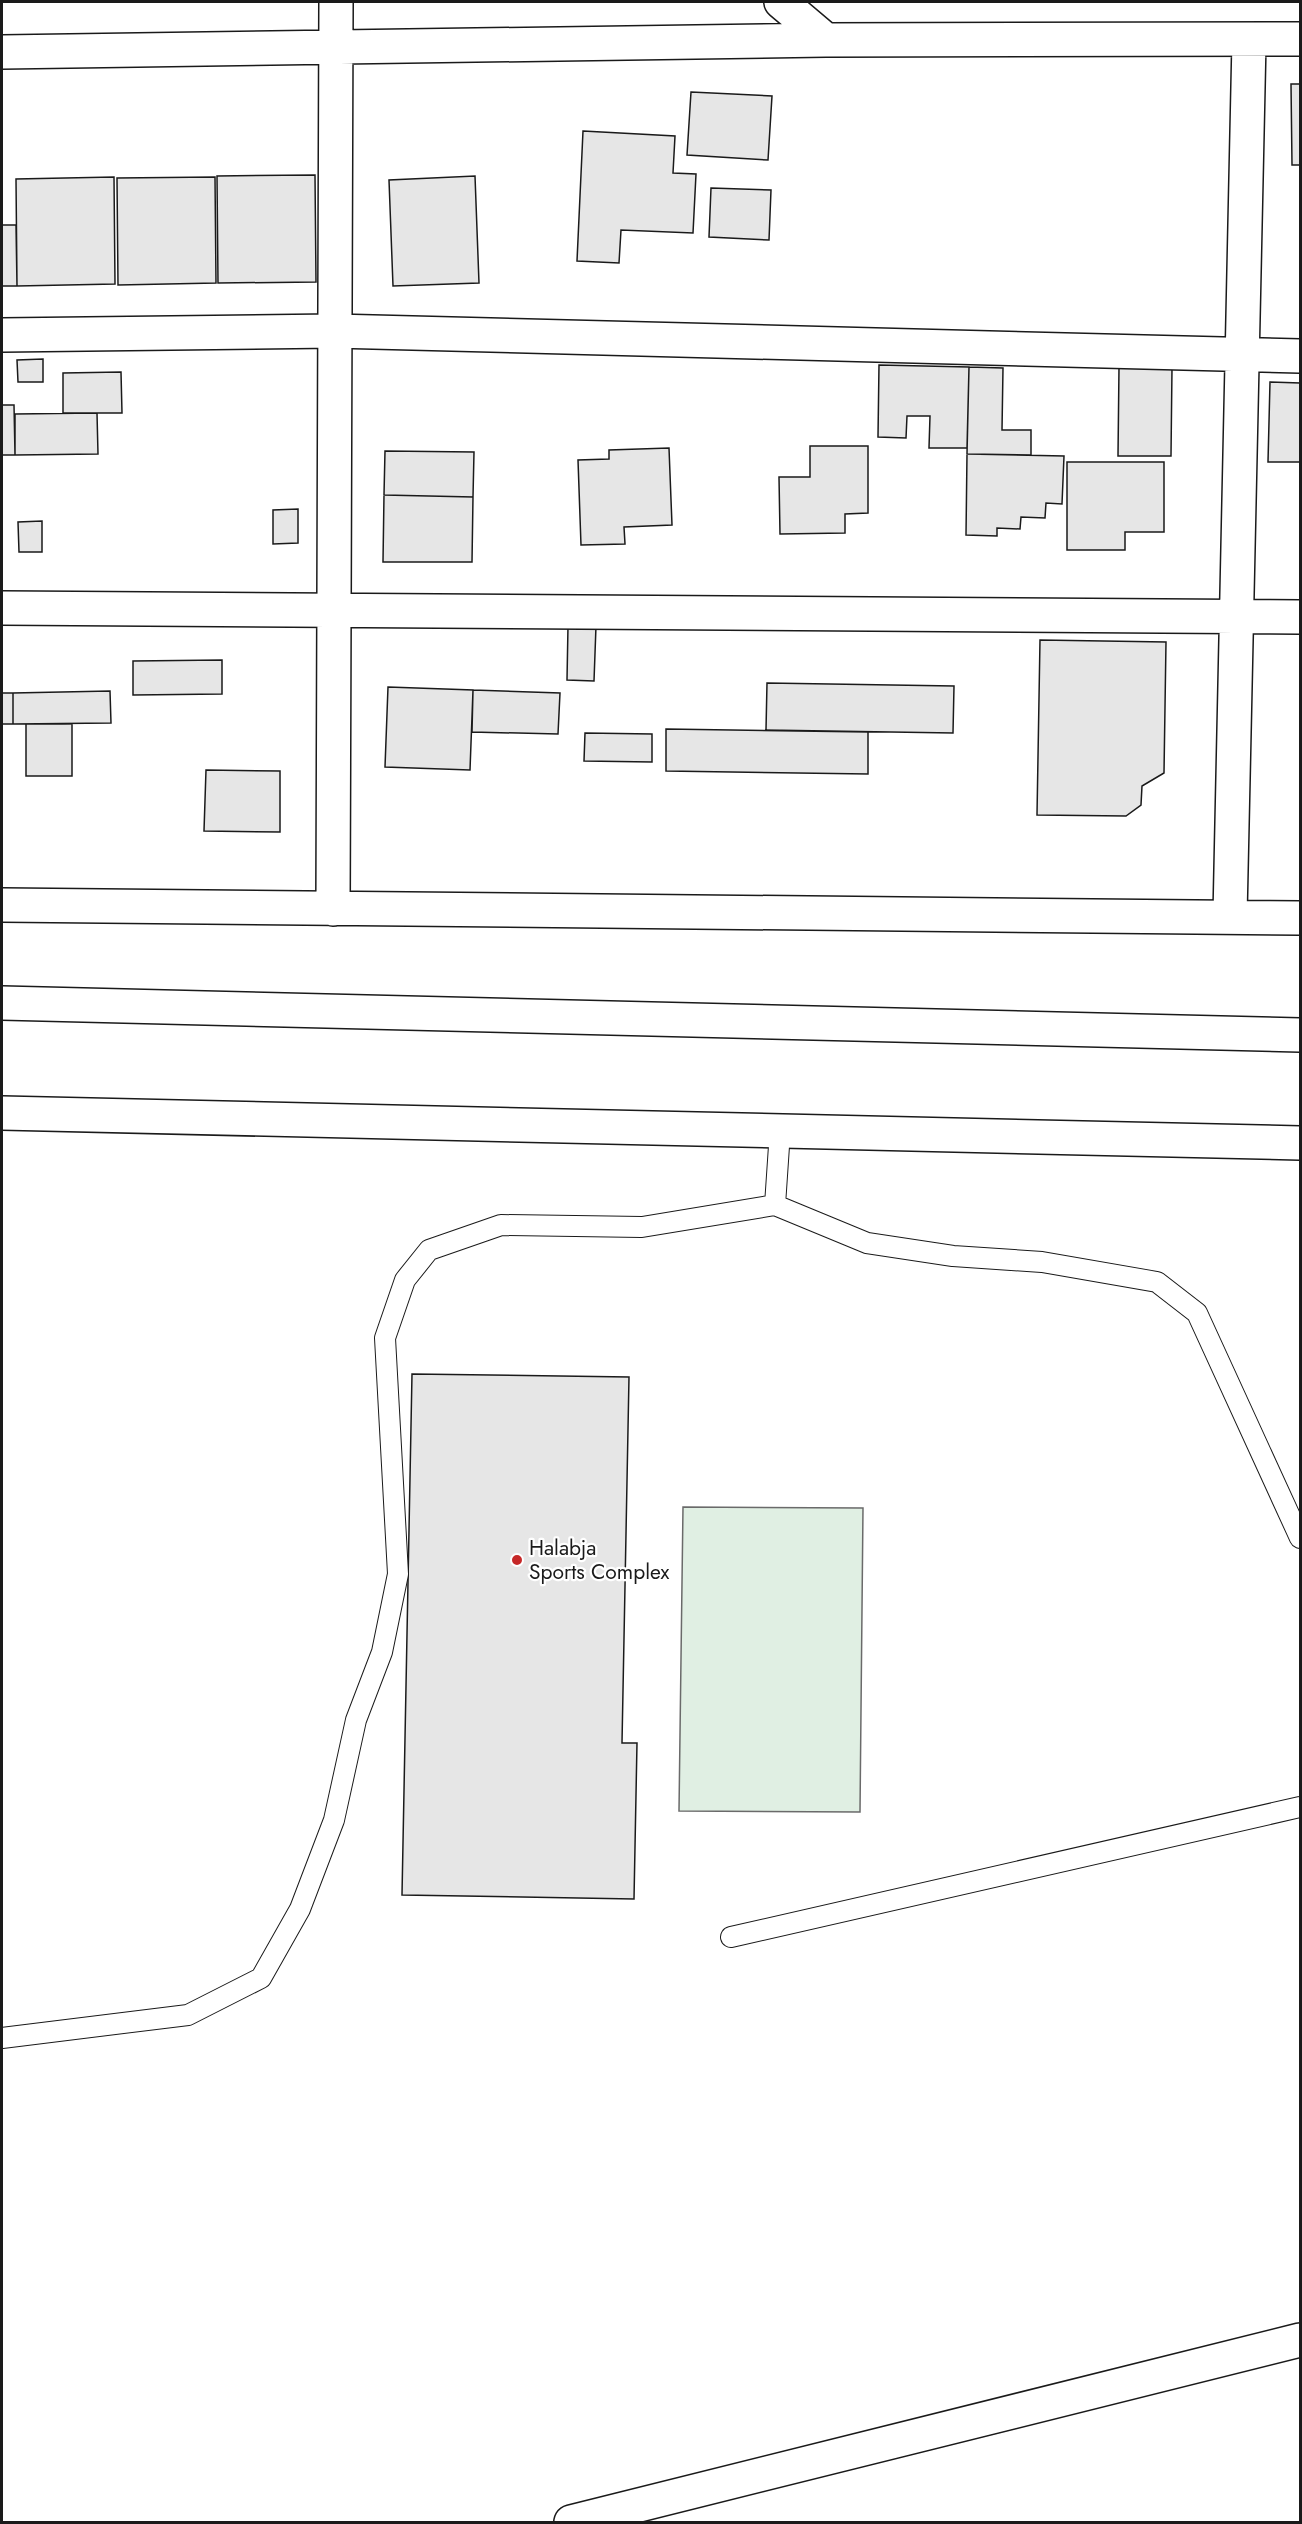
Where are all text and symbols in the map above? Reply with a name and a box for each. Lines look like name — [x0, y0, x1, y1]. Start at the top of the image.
place label: Halabja Sports Complex — [529, 1533, 669, 1587]
marker: Halabja Sports Complex — [510, 1553, 524, 1567]

